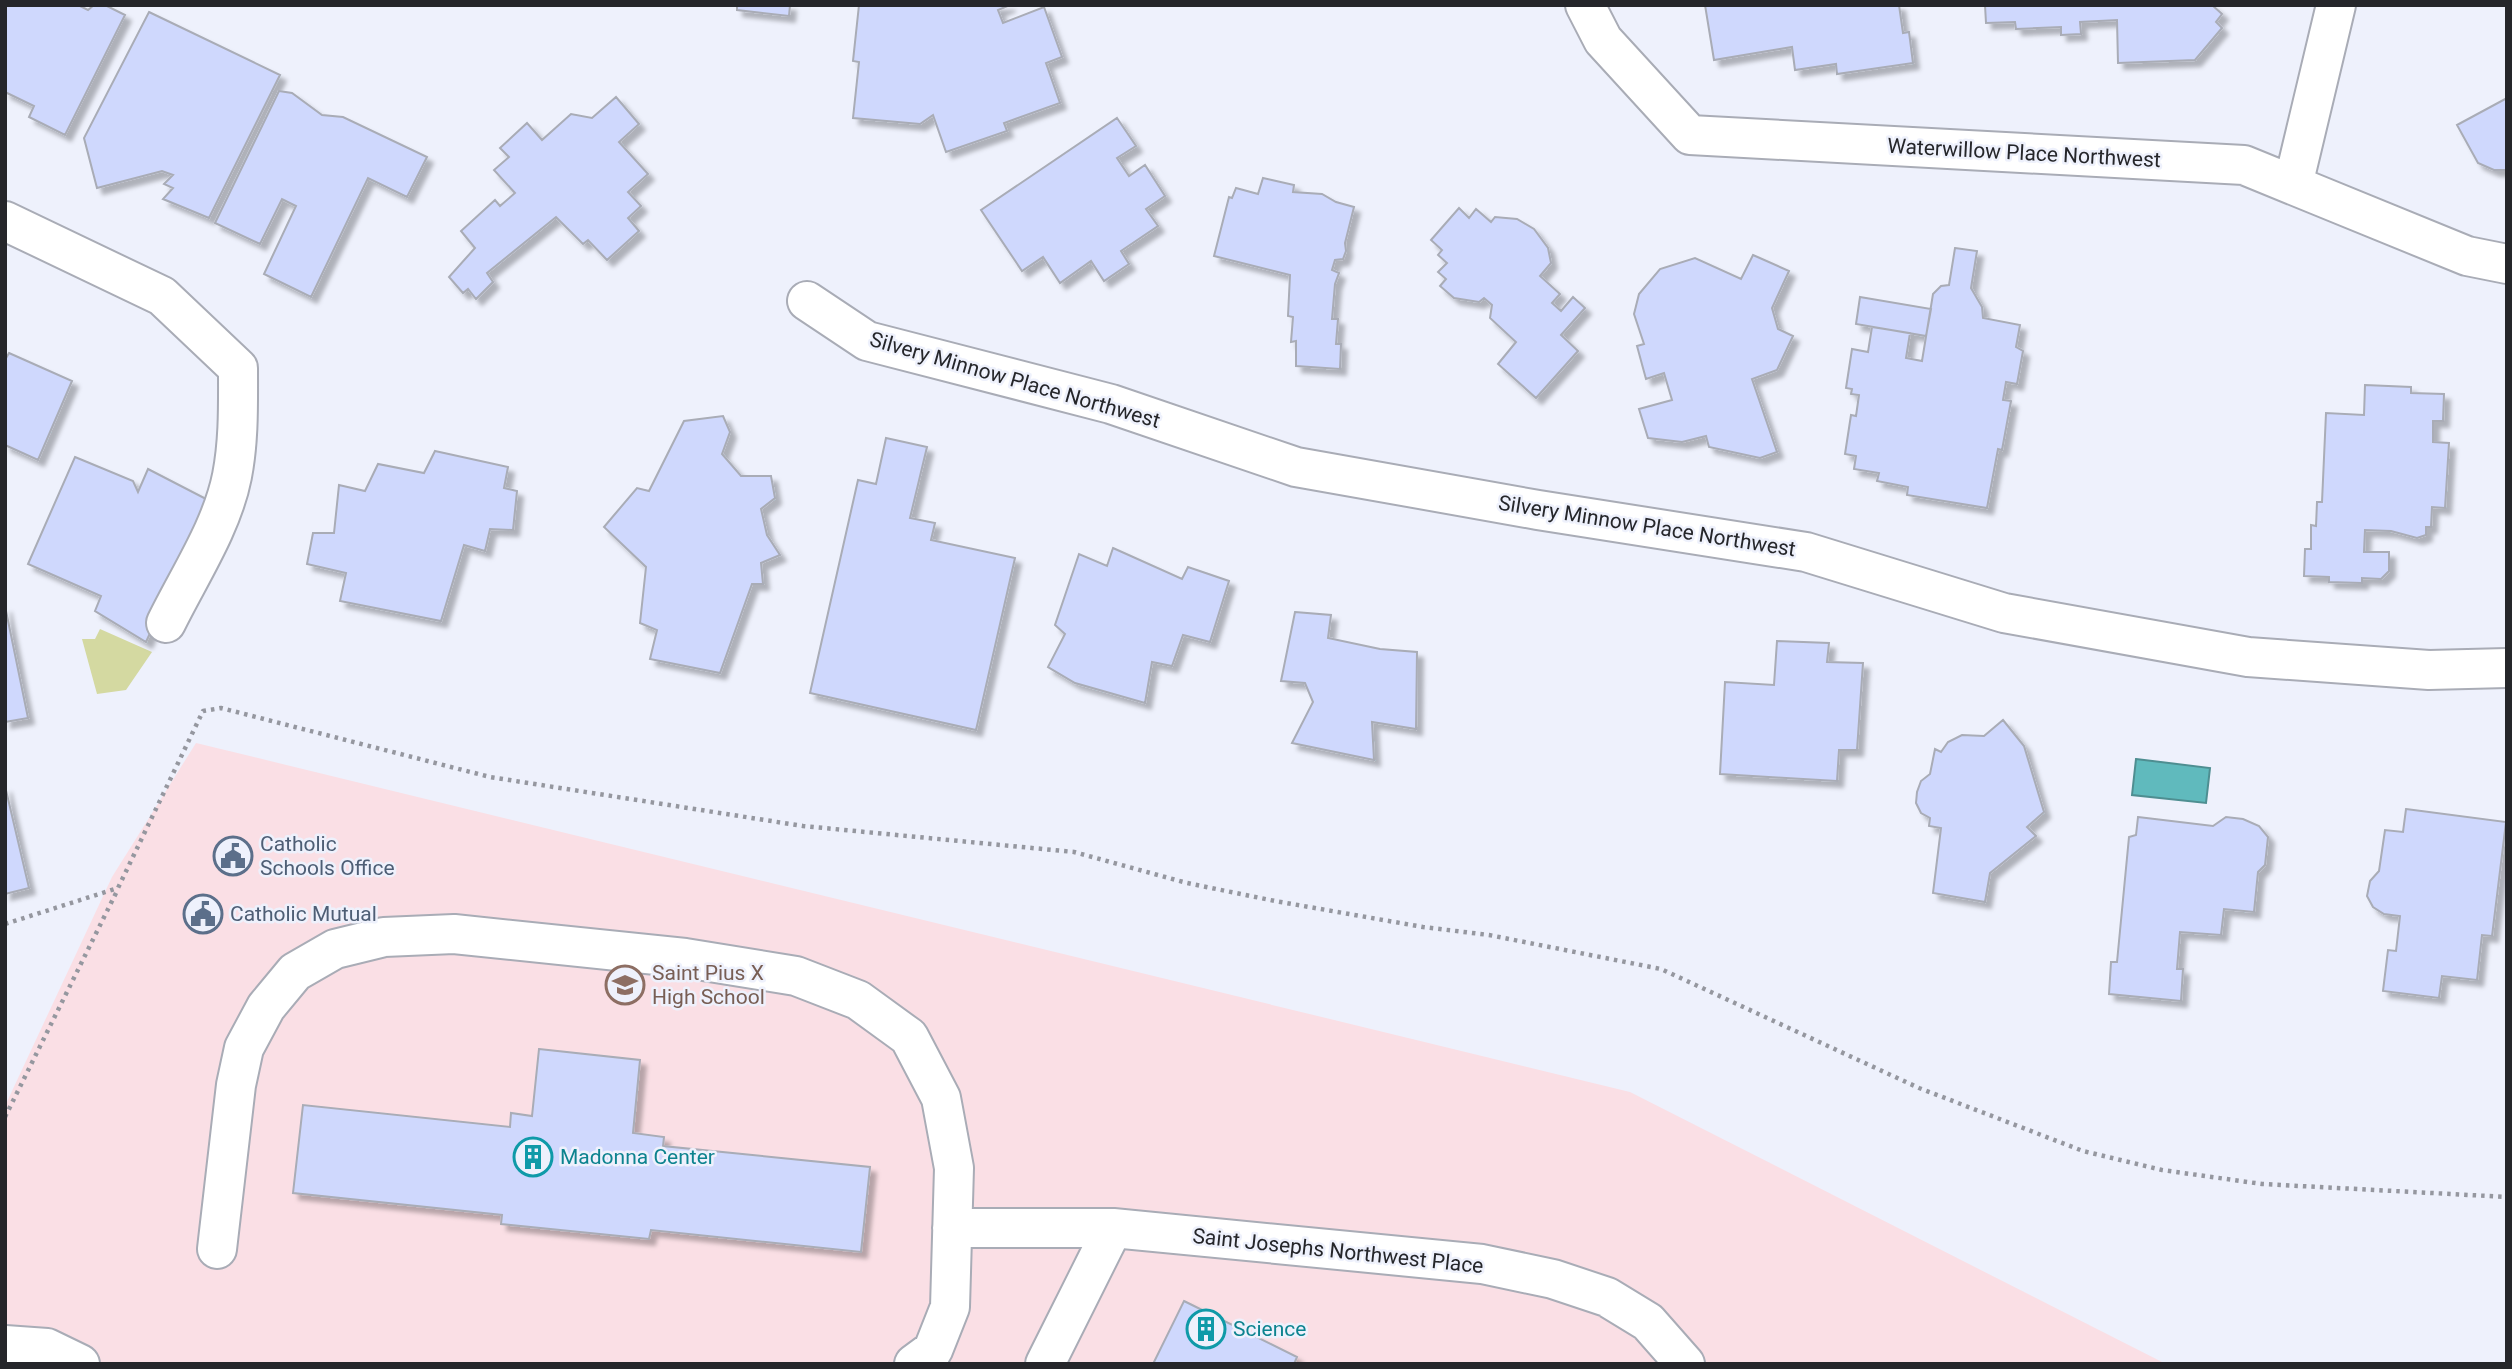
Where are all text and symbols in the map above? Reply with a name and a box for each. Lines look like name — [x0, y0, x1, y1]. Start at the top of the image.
street label: Waterwillow Place Northwest — [1887, 134, 2161, 172]
street label: Silvery Minnow Place Northwest — [867, 327, 1163, 433]
street label: Silvery Minnow Place Northwest — [1497, 491, 1797, 561]
place label: Catholic Schools Office — [260, 832, 395, 880]
public building icon: Catholic Schools Office — [212, 835, 254, 877]
public building icon: Catholic Mutual — [182, 893, 224, 935]
place label: Catholic Mutual — [230, 902, 377, 926]
place label: Saint Pius X High School — [652, 961, 765, 1009]
school or university icon: Saint Pius X High School — [604, 964, 646, 1006]
building icon: Madonna Center — [512, 1136, 554, 1178]
place label: Madonna Center — [560, 1145, 715, 1169]
street label: Saint Josephs Northwest Place — [1191, 1224, 1485, 1278]
building icon: Science — [1185, 1308, 1227, 1350]
place label: Science — [1233, 1317, 1306, 1341]

